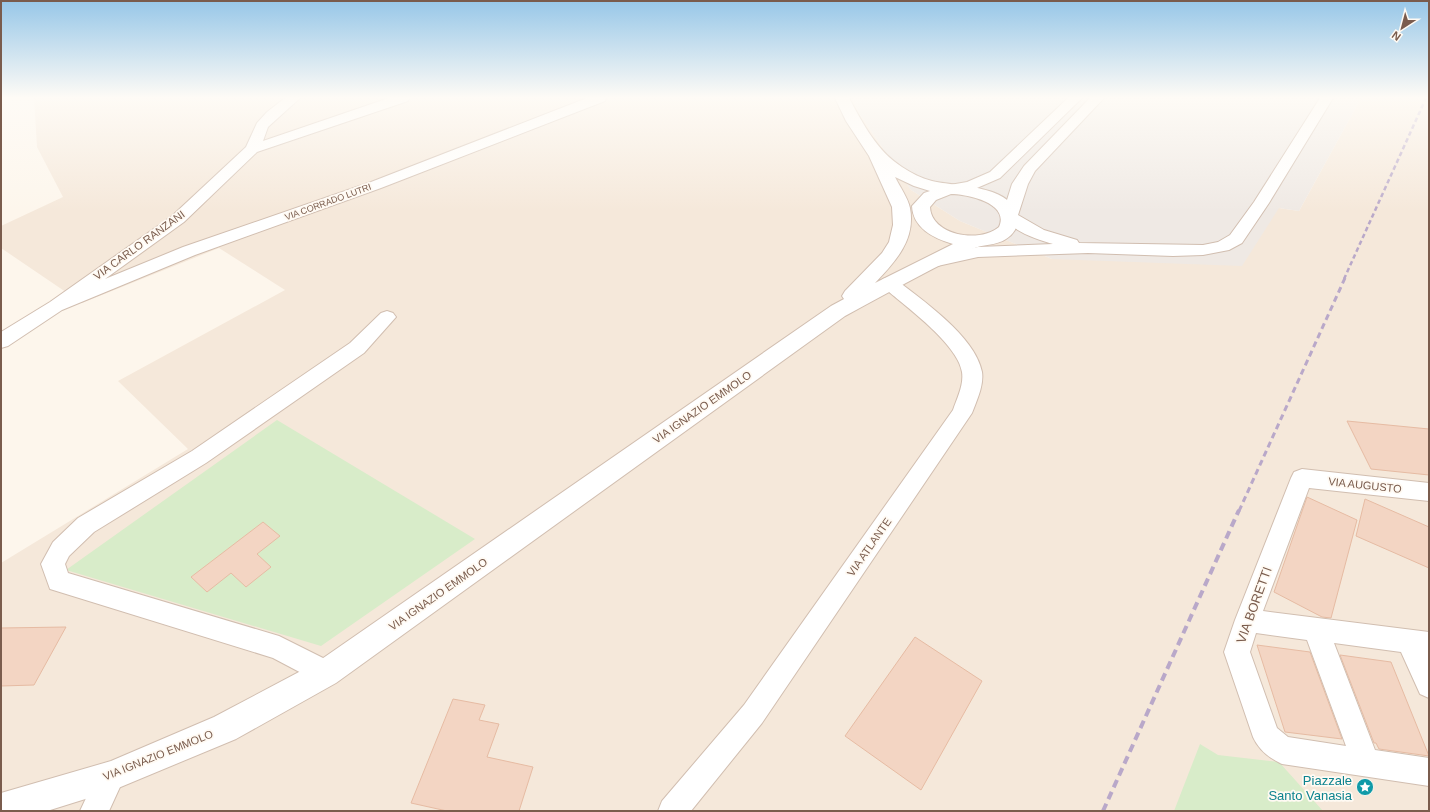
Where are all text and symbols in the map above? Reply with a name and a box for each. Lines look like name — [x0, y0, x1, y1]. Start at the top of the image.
north arrow — [1382, 8, 1422, 48]
text: N — [1389, 29, 1403, 43]
street label: VIA CORRADO LUTRI — [284, 182, 372, 222]
street label: VIA CARLO RANZANI — [91, 208, 187, 282]
street label: VIA IGNAZIO EMMOLO — [650, 368, 754, 446]
street label: VIA AUGUSTO — [1328, 475, 1403, 495]
street label: VIA ATLANTE — [845, 516, 893, 578]
street label: VIA IGNAZIO EMMOLO — [386, 555, 490, 633]
street label: VIA BORETTI — [1233, 565, 1275, 645]
street label: VIA IGNAZIO EMMOLO — [101, 727, 215, 783]
place label: Piazzale Santo Vanasia — [1268, 773, 1353, 803]
place icon: Piazzale Santo Vanasia — [1355, 777, 1375, 797]

